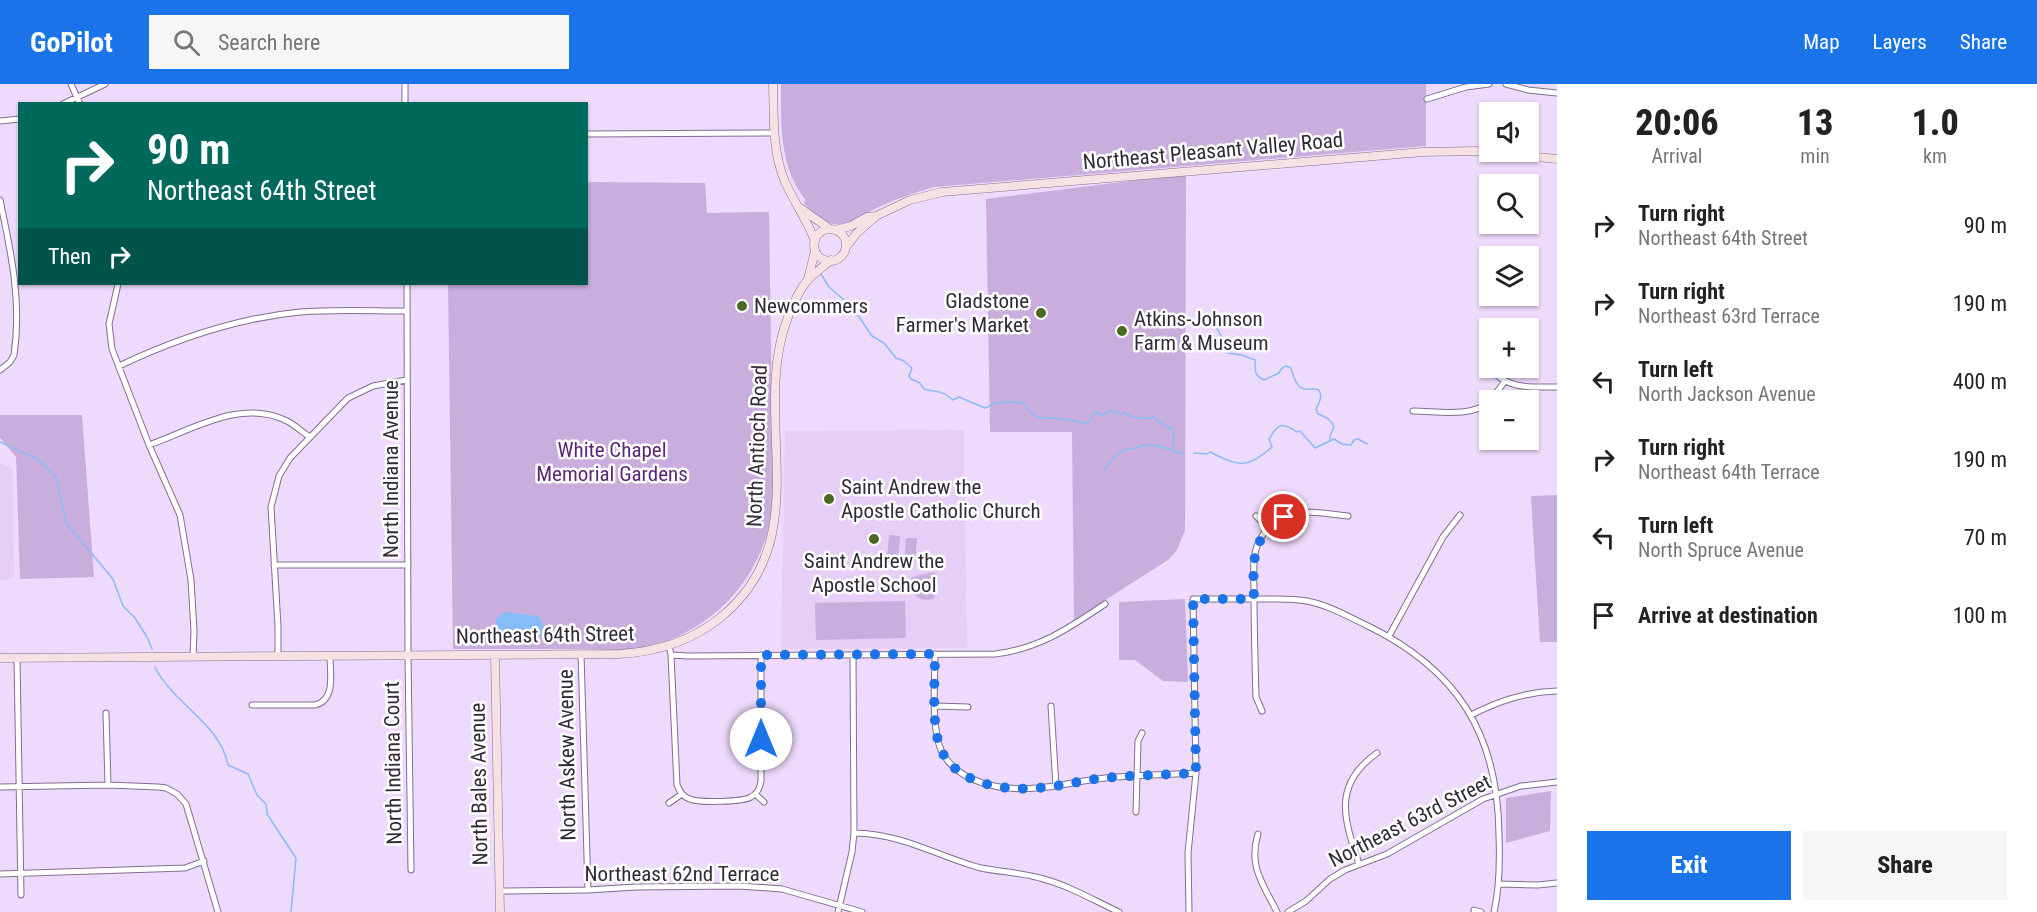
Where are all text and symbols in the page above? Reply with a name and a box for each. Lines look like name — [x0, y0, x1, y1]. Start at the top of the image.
search box — [149, 15, 569, 69]
text: GoPilot — [30, 26, 113, 59]
icon: search — [170, 26, 203, 59]
text: Search here — [218, 30, 320, 55]
text: Map — [1803, 30, 1840, 54]
text: Layers — [1873, 30, 1927, 54]
text: Share — [1960, 30, 2007, 54]
map controls — [1479, 102, 1539, 450]
button: sound — [1479, 102, 1539, 162]
text: 20:06 — [1635, 102, 1719, 144]
text: 13 — [1797, 102, 1833, 144]
text: 1.0 — [1911, 102, 1959, 144]
text: 90 m — [147, 125, 230, 174]
icon: right — [48, 126, 126, 204]
street label: Northeast Pleasant Valley Road — [1082, 128, 1344, 174]
text: Arrival — [1651, 144, 1702, 168]
text: min — [1800, 144, 1830, 168]
text: km — [1923, 144, 1947, 168]
button: search — [1479, 174, 1539, 234]
text: Northeast 64th Street — [147, 175, 376, 207]
text: Turn right — [1638, 201, 1725, 226]
icon: right — [1587, 209, 1620, 242]
text: 90 m — [1964, 213, 2007, 238]
text: Northeast 64th Street — [1638, 226, 1808, 250]
icon: right — [103, 240, 136, 273]
text: Then — [48, 244, 91, 269]
button: layers — [1479, 246, 1539, 306]
text: Turn right — [1638, 279, 1725, 304]
icon: right — [1587, 287, 1620, 320]
place label: Gladstone Farmer's Market — [896, 289, 1029, 337]
text: 190 m — [1953, 291, 2007, 316]
place label: Newcommers — [754, 294, 868, 318]
marker: Newcommers — [735, 299, 749, 313]
text: Northeast 63rd Terrace — [1638, 304, 1820, 328]
marker: Gladstone Farmer's Market — [1034, 306, 1048, 320]
place label: Atkins-Johnson Farm & Museum — [1134, 307, 1268, 355]
button: + — [1479, 318, 1539, 378]
marker: Atkins-Johnson Farm & Museum — [1115, 324, 1129, 338]
text: Turn left — [1638, 357, 1713, 382]
street label: North Antioch Road — [742, 364, 772, 528]
icon: left — [1587, 365, 1620, 398]
text: 400 m — [1953, 369, 2007, 394]
street label: North Indiana Avenue — [379, 380, 403, 558]
text: North Jackson Avenue — [1638, 382, 1816, 406]
button: − — [1479, 390, 1539, 450]
text: Turn right — [1638, 435, 1725, 460]
park label: White Chapel Memorial Gardens — [536, 438, 688, 486]
icon: right — [1587, 443, 1620, 476]
text: 190 m — [1953, 447, 2007, 472]
text: Northeast 64th Terrace — [1638, 460, 1820, 484]
place label: Saint Andrew the Apostle Catholic Church — [841, 475, 1041, 523]
pin — [1258, 491, 1309, 542]
marker: Saint Andrew the Apostle Catholic Church — [822, 492, 836, 506]
icon: arrive — [1267, 500, 1300, 533]
text: Turn left — [1638, 513, 1713, 538]
icon: left — [1587, 521, 1620, 554]
text: 70 m — [1964, 525, 2007, 550]
marker: Saint Andrew the Apostle School — [867, 532, 881, 546]
text: North Spruce Avenue — [1638, 538, 1804, 562]
place label: Saint Andrew the Apostle School — [804, 549, 944, 597]
icon: arrive — [1587, 599, 1620, 632]
text: Arrive at destination — [1638, 603, 1818, 628]
text: 100 m — [1953, 603, 2007, 628]
street label: Northeast 64th Street — [456, 621, 634, 649]
street label: North Askew Avenue — [554, 669, 580, 841]
street label: North Indiana Court — [380, 681, 406, 845]
street label: North Bales Avenue — [466, 702, 492, 866]
position arrow — [729, 707, 793, 771]
street label: Northeast 63rd Street — [1325, 770, 1495, 872]
button: Exit — [1587, 831, 1791, 900]
button: Share — [1803, 831, 2007, 900]
street label: Northeast 62nd Terrace — [585, 862, 780, 886]

